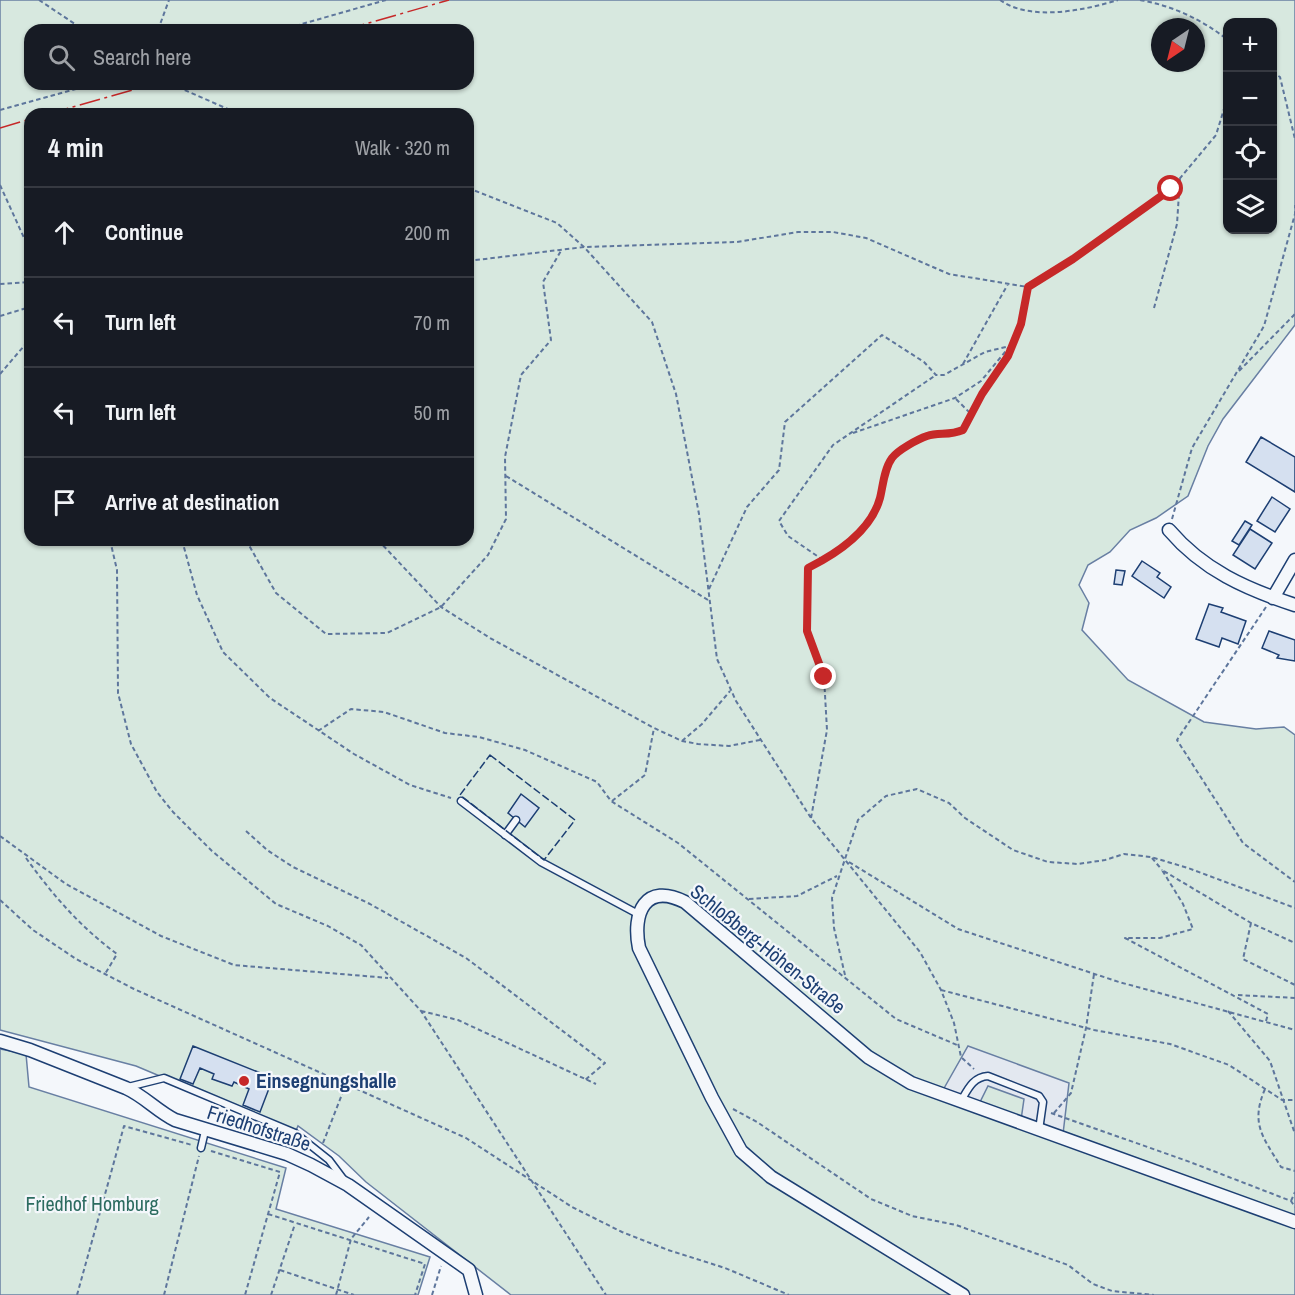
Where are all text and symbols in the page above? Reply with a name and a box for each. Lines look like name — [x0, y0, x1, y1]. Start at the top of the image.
north arrow — [1151, 18, 1205, 72]
map controls — [1223, 18, 1277, 234]
button: + — [1223, 18, 1277, 72]
search box — [24, 24, 474, 90]
icon: search — [45, 41, 78, 74]
text: Search here — [93, 42, 191, 72]
button: − — [1223, 72, 1277, 126]
button: locate — [1223, 126, 1277, 180]
text: 4 min — [48, 130, 104, 165]
text: Walk · 320 m — [355, 134, 450, 161]
route start — [1157, 175, 1183, 201]
button: layers — [1223, 180, 1277, 234]
icon: ahead — [48, 216, 81, 249]
text: Continue — [105, 217, 183, 247]
text: 200 m — [404, 219, 450, 246]
icon: left — [48, 306, 81, 339]
text: Turn left — [105, 307, 176, 337]
text: 70 m — [414, 309, 450, 336]
icon: left — [48, 396, 81, 429]
text: Turn left — [105, 397, 176, 427]
text: 50 m — [414, 399, 450, 426]
icon: arrive — [48, 486, 81, 519]
text: Arrive at destination — [105, 487, 279, 517]
route end — [810, 663, 836, 689]
street label: Schloßberg-Höhen-Straße — [685, 878, 852, 1020]
place label: Einsegnungshalle — [256, 1067, 396, 1094]
marker: Einsegnungshalle — [237, 1074, 251, 1088]
street label: Friedhofstraße — [204, 1098, 314, 1157]
park label: Friedhof Homburg — [25, 1190, 159, 1217]

